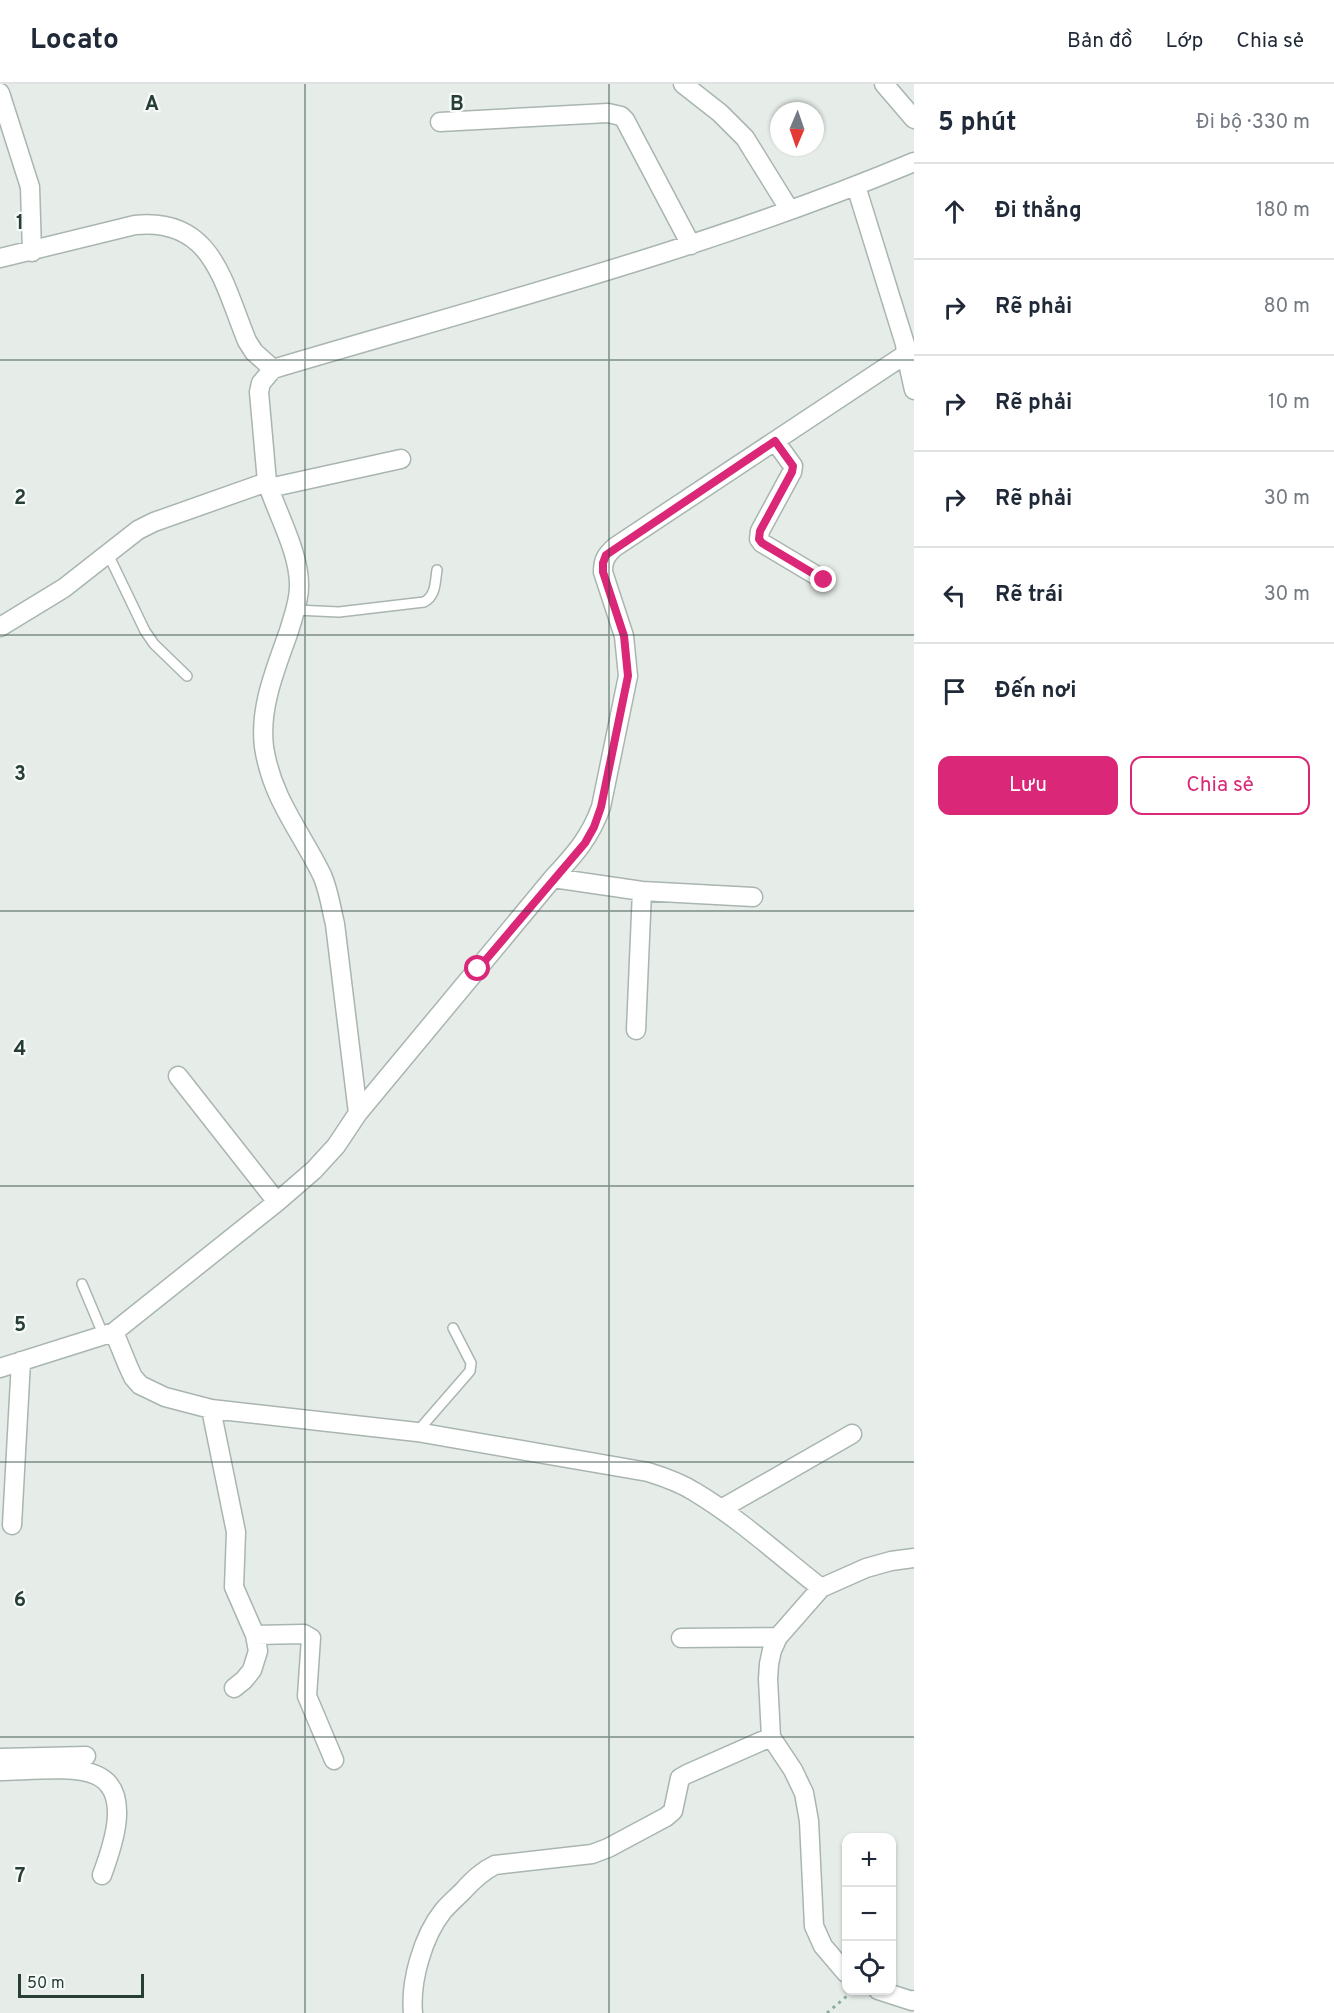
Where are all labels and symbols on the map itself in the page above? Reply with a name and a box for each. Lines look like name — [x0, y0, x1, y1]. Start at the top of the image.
text: A — [145, 92, 159, 118]
text: B — [450, 92, 464, 118]
north arrow — [770, 102, 824, 156]
text: 1 — [16, 211, 24, 237]
text: 2 — [14, 486, 26, 512]
route end — [810, 566, 836, 592]
text: 3 — [14, 762, 26, 788]
route start — [464, 955, 490, 981]
text: 4 — [14, 1037, 26, 1063]
text: 5 — [14, 1313, 26, 1339]
text: 6 — [14, 1588, 26, 1614]
text: 7 — [15, 1864, 25, 1890]
scale bar — [18, 1971, 144, 1998]

